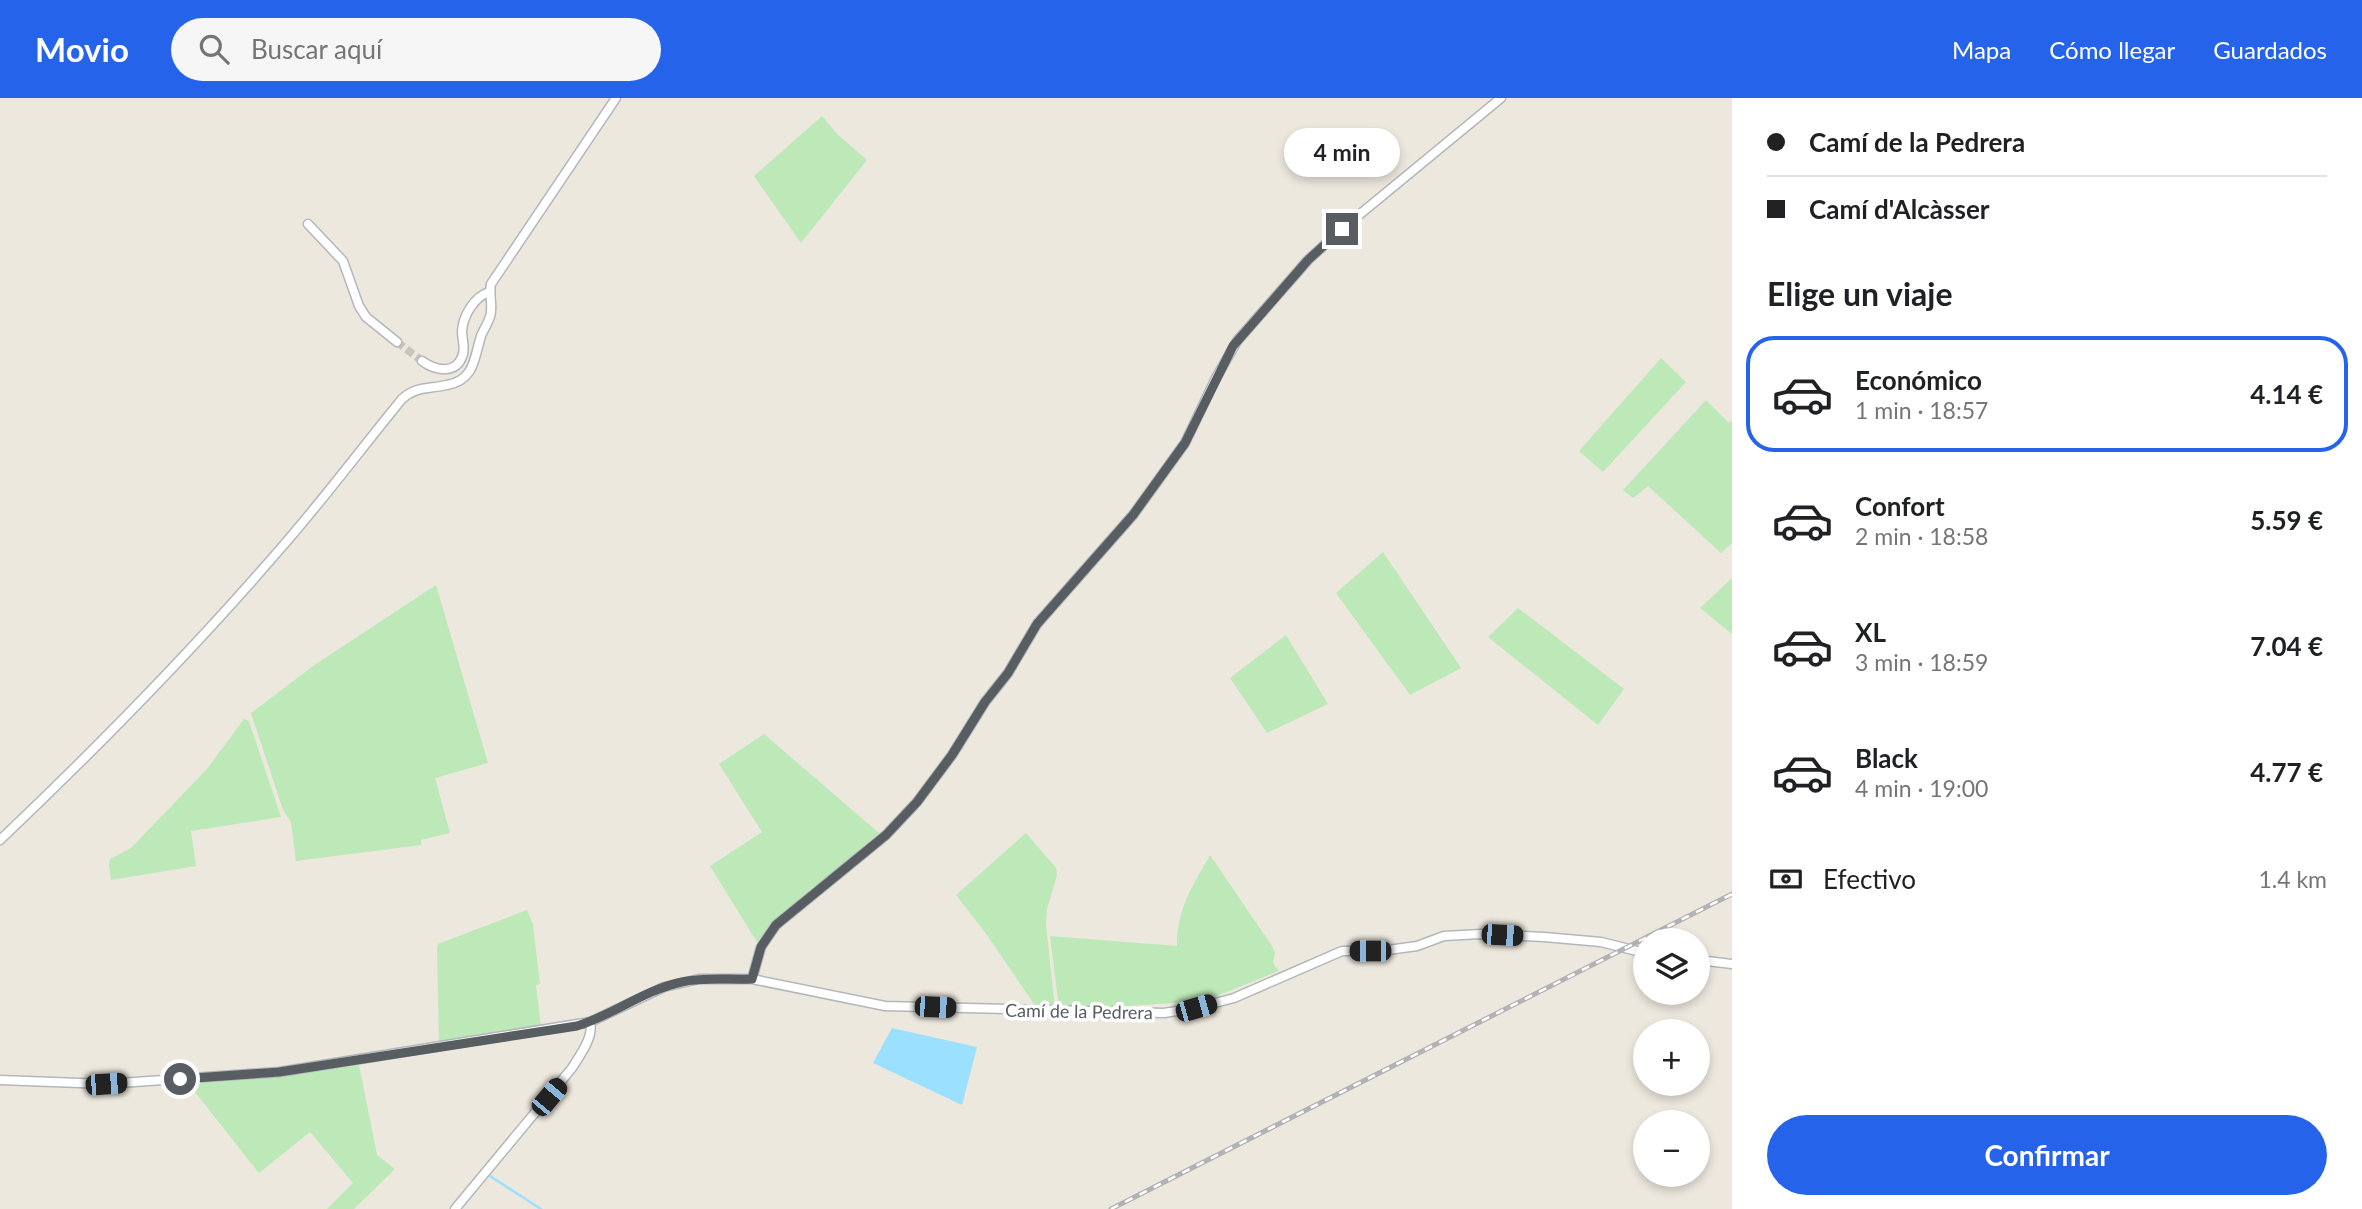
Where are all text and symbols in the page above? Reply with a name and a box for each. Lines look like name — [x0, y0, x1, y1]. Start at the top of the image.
search box — [171, 18, 661, 81]
text: Movio — [35, 29, 129, 69]
icon: search — [195, 30, 233, 68]
text: Buscar aquí — [251, 33, 382, 65]
text: Mapa — [1952, 35, 2011, 64]
text: Cómo llegar — [2049, 35, 2175, 64]
text: Guardados — [2213, 35, 2327, 64]
text: Camí de la Pedrera — [1809, 126, 2025, 158]
callout: 4 min — [1284, 128, 1400, 176]
text: 4 min — [1313, 138, 1371, 166]
text: Camí d'Alcàsser — [1809, 193, 1989, 225]
route end — [1326, 213, 1358, 245]
text: Elige un viaje — [1767, 274, 1952, 313]
icon: car — [1771, 363, 1834, 426]
text: Económico — [1855, 364, 1982, 396]
text: 4.14 € — [2250, 378, 2323, 410]
text: 1 min · 18:57 — [1855, 396, 1988, 424]
icon: car — [1771, 489, 1834, 552]
text: Confort — [1855, 490, 1945, 522]
text: 5.59 € — [2250, 504, 2323, 536]
text: 2 min · 18:58 — [1855, 522, 1988, 550]
icon: car — [1771, 615, 1834, 678]
text: XL — [1855, 616, 1886, 648]
text: 7.04 € — [2250, 630, 2323, 662]
text: 3 min · 18:59 — [1855, 648, 1988, 676]
icon: car — [1771, 741, 1834, 804]
text: Black — [1855, 742, 1918, 774]
text: 4.77 € — [2250, 756, 2323, 788]
text: 4 min · 19:00 — [1855, 774, 1988, 802]
icon: cash — [1767, 860, 1805, 898]
text: Efectivo — [1823, 863, 1916, 895]
text: 1.4 km — [2258, 865, 2327, 893]
car — [1481, 923, 1524, 947]
map controls — [1633, 928, 1710, 1187]
button: layers — [1633, 928, 1710, 1005]
car — [1350, 941, 1392, 962]
car — [1173, 992, 1220, 1024]
car — [914, 996, 957, 1018]
street label: Camí de la Pedrera — [1005, 999, 1153, 1023]
button: + — [1633, 1019, 1710, 1096]
route start — [164, 1063, 196, 1095]
car — [85, 1072, 128, 1096]
car — [528, 1074, 571, 1120]
button: − — [1633, 1110, 1710, 1187]
button: Confirmar — [1767, 1115, 2327, 1195]

